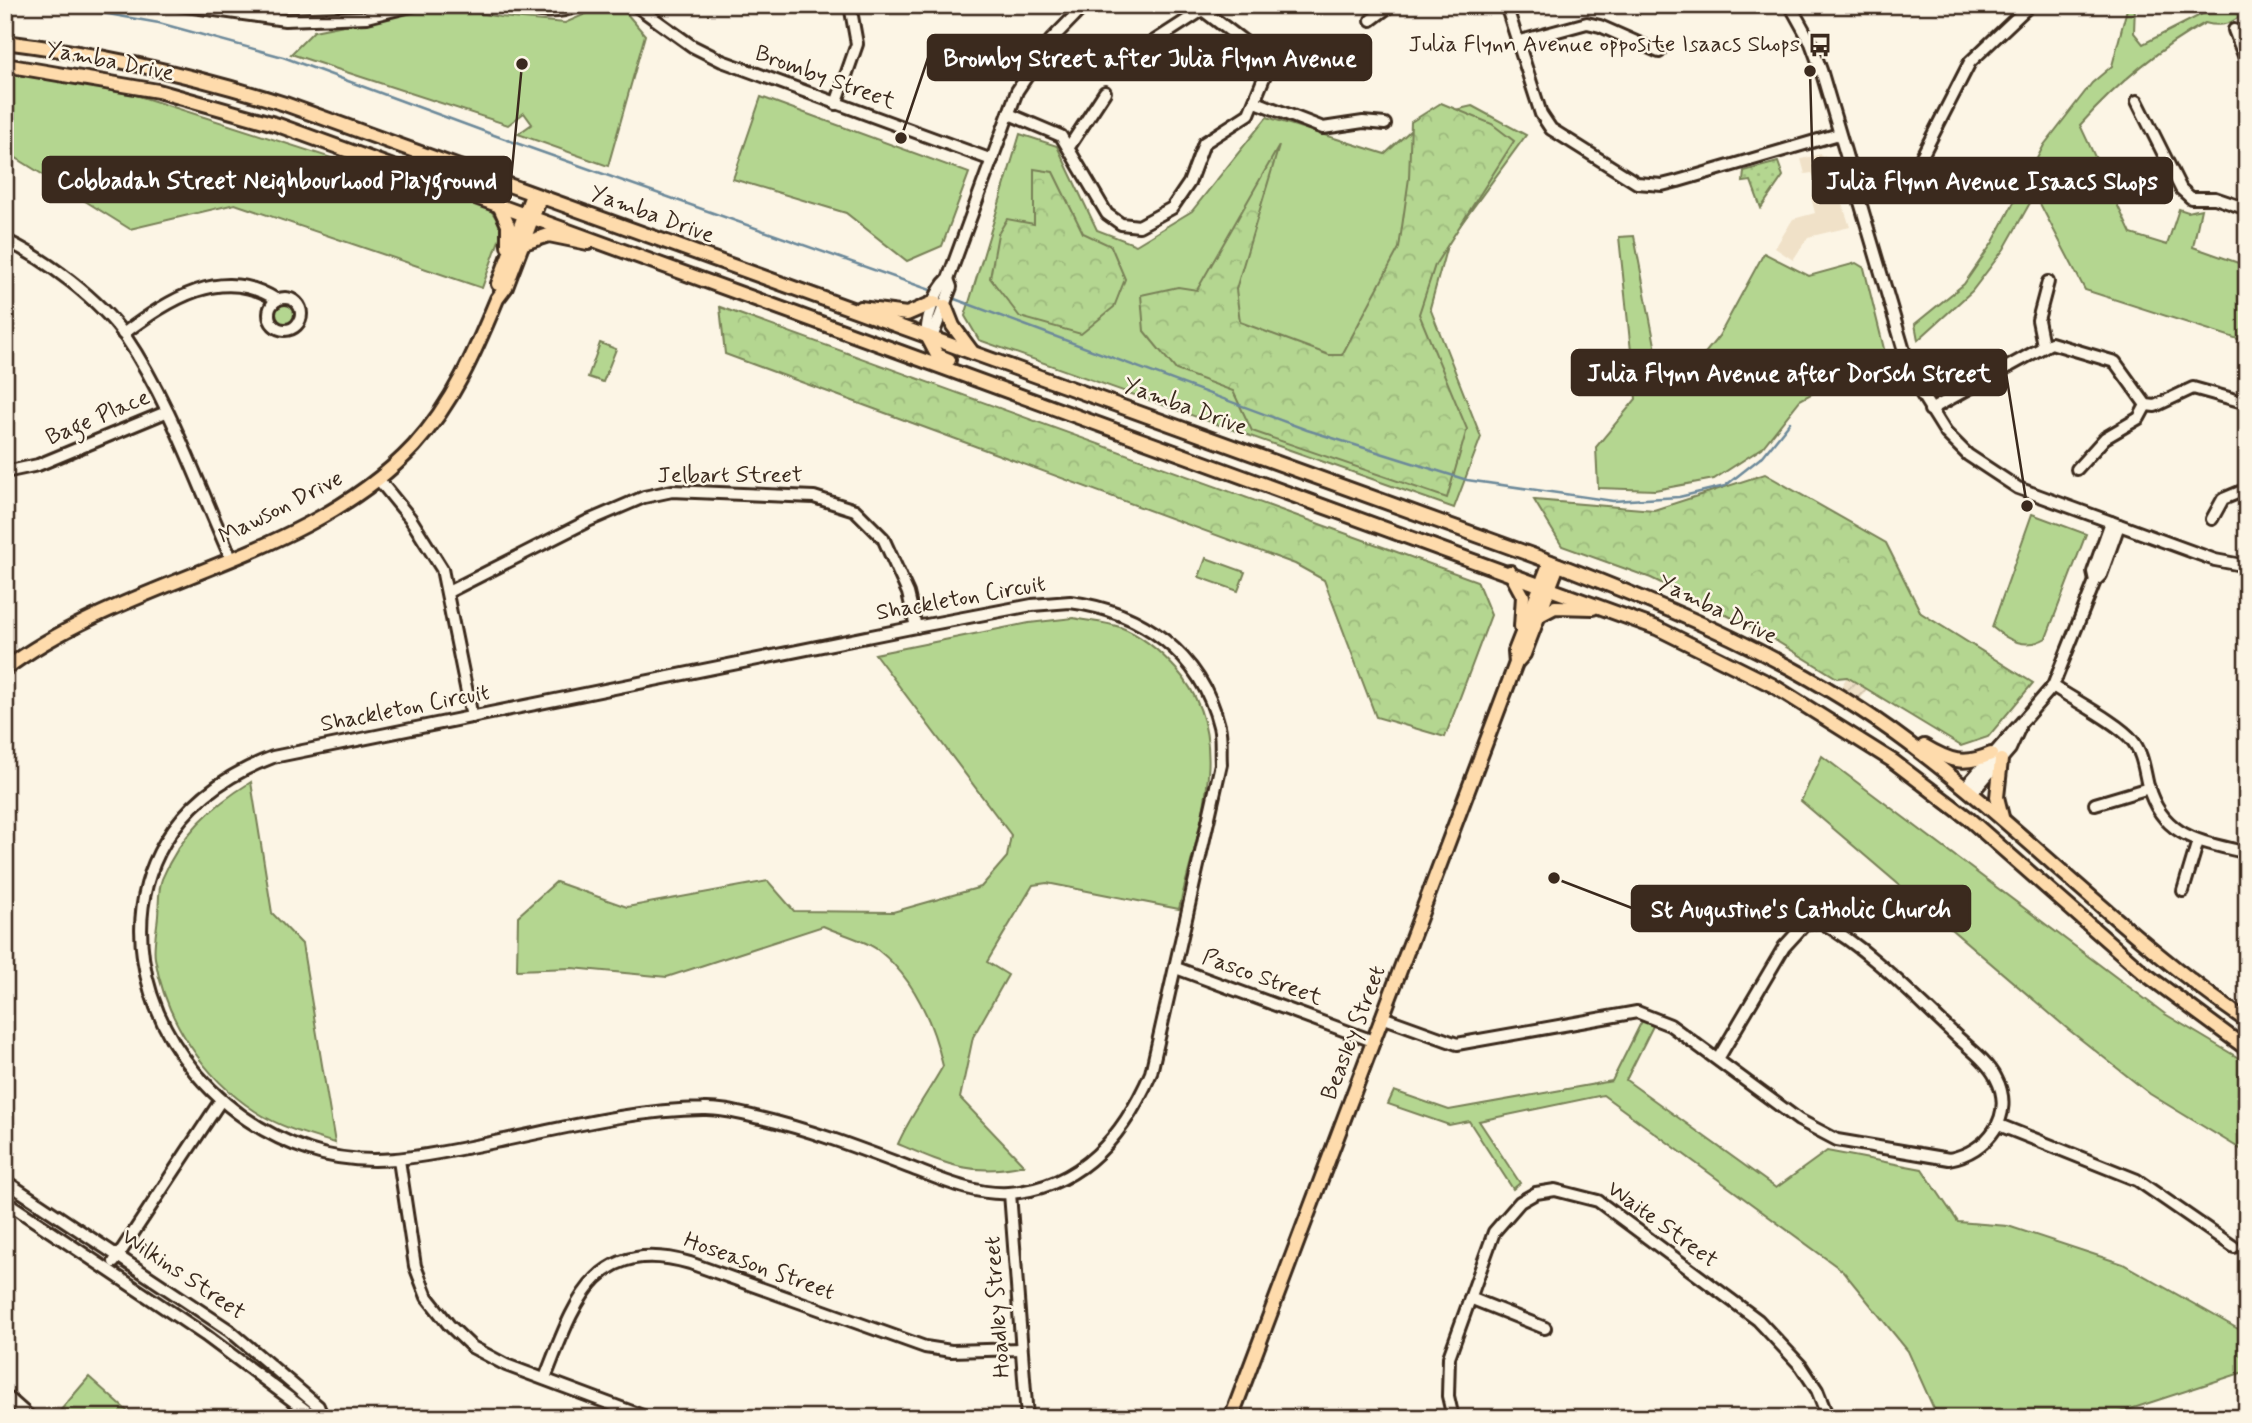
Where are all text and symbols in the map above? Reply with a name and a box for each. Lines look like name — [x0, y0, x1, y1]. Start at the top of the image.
place label: Julia Flynn Avenue opposite Isaacs Shops — [1408, 30, 1800, 60]
bus stop icon: Julia Flynn Avenue opposite Isaacs Shops — [1806, 31, 1834, 59]
street label: Yamba Drive — [43, 35, 177, 89]
callout: Bromby Street after Julia Flynn Avenue — [928, 35, 1371, 80]
street label: Bromby Street — [751, 39, 900, 117]
text: Bromby Street after Julia Flynn Avenue — [943, 44, 1357, 75]
callout: Cobbadah Street Neighbourhood Playground — [43, 157, 511, 202]
callout: Julia Flynn Avenue Isaacs Shops — [1813, 158, 2172, 203]
text: Cobbadah Street Neighbourhood Playground — [57, 166, 497, 200]
text: Julia Flynn Avenue Isaacs Shops — [1826, 167, 2158, 198]
street label: Yamba Drive — [586, 179, 718, 251]
callout: Julia Flynn Avenue after Dorsch Street — [1572, 350, 2006, 395]
text: Julia Flynn Avenue after Dorsch Street — [1587, 359, 1992, 390]
street label: Yamba Drive — [1119, 371, 1251, 443]
street label: Bage Place — [41, 383, 155, 455]
street label: Jelbart Street — [657, 461, 803, 491]
street label: Mawson Drive — [214, 464, 348, 552]
street label: Yamba Drive — [1652, 568, 1782, 652]
street label: Shackleton Circuit — [874, 569, 1048, 629]
street label: Shackleton Circuit — [318, 678, 492, 740]
callout: St Augustine's Catholic Church — [1632, 886, 1970, 931]
text: St Augustine's Catholic Church — [1651, 895, 1951, 927]
street label: Pasco Street — [1198, 942, 1327, 1014]
street label: Beasley Street — [1315, 961, 1393, 1105]
street label: Waite Street — [1600, 1175, 1724, 1275]
street label: Wilkins Street — [115, 1222, 251, 1328]
street label: Hoseason Street — [679, 1226, 839, 1308]
street label: Hoadley Street — [978, 1235, 1018, 1379]

